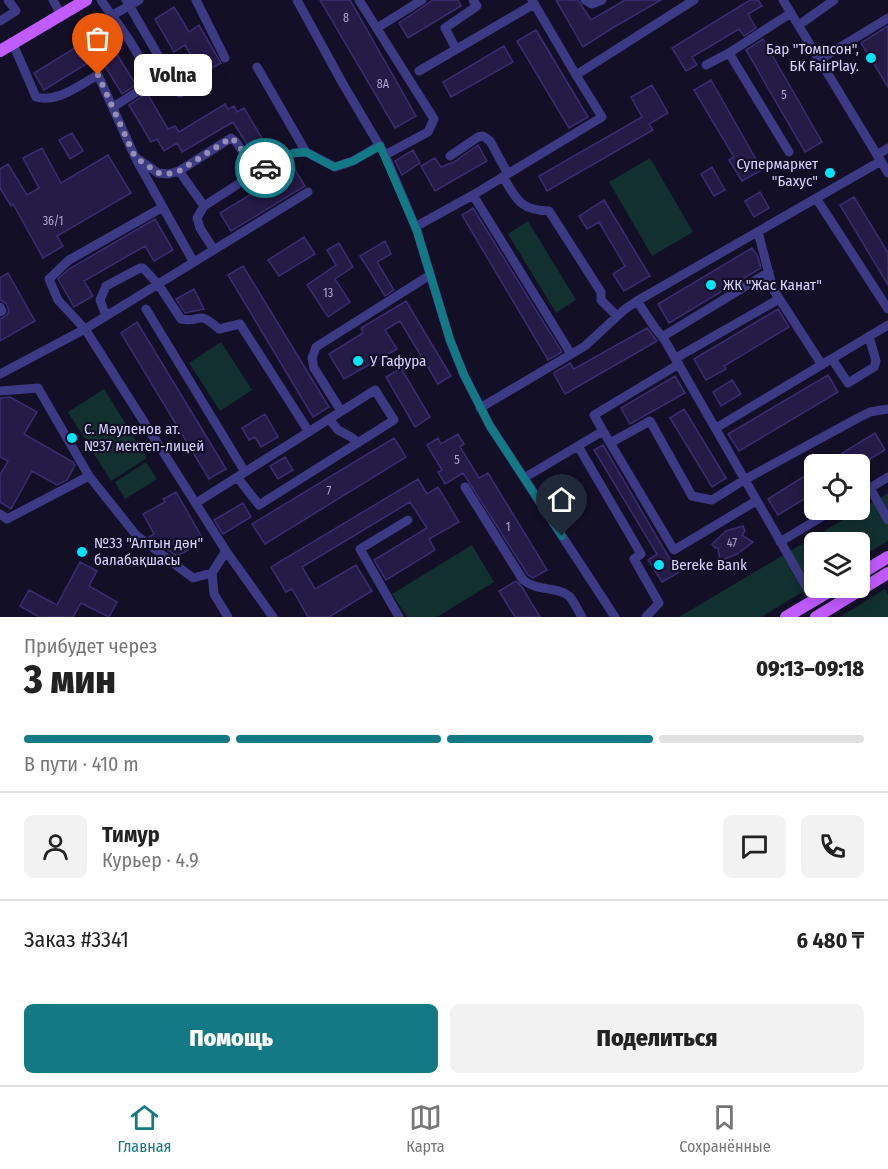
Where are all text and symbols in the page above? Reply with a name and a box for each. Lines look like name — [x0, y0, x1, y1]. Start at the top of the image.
house number: 8 — [343, 11, 349, 25]
pin — [72, 13, 123, 75]
icon: bag — [81, 22, 114, 55]
place label: Бар "Томпсон", БК FairPlay. — [766, 40, 859, 75]
marker: Бар "Томпсон", БК FairPlay. — [864, 51, 878, 65]
callout: Volna — [134, 54, 212, 96]
text: Volna — [150, 63, 196, 87]
house number: 8А — [377, 77, 390, 91]
house number: 5 — [781, 88, 787, 102]
courier — [235, 138, 295, 198]
icon: car — [249, 152, 282, 185]
place label: Супермаркет "Бахус" — [737, 155, 819, 190]
marker: Супермаркет "Бахус" — [823, 166, 837, 180]
house number: 36/1 — [43, 214, 63, 228]
place label: ЖК "Жас Канат" — [723, 276, 822, 294]
marker: ЖК "Жас Канат" — [704, 278, 718, 292]
house number: 13 — [323, 286, 333, 300]
place label: У Гафура — [369, 352, 426, 370]
marker: У Гафура — [351, 354, 365, 368]
place label: С. Мәуленов ат. №37 мектеп-лицей — [84, 420, 204, 455]
marker: С. Мәуленов ат. №37 мектеп-лицей — [65, 431, 79, 445]
house number: 5 — [454, 453, 460, 467]
map controls — [804, 454, 870, 598]
button: locate — [804, 454, 870, 520]
pin — [536, 474, 587, 536]
icon: home — [545, 483, 578, 516]
house number: 7 — [327, 484, 332, 498]
house number: 1 — [506, 520, 510, 534]
button: layers — [804, 532, 870, 598]
place label: №33 "Алтын дән" балабақшасы — [94, 534, 203, 569]
house number: 47 — [727, 536, 737, 550]
marker: №33 "Алтын дән" балабақшасы — [75, 545, 89, 559]
place label: Bereke Bank — [671, 556, 747, 574]
marker: Bereke Bank — [652, 558, 666, 572]
text: Прибудет через — [24, 634, 157, 658]
text: 09:13–09:18 — [756, 655, 864, 682]
text: 3 мин — [24, 657, 116, 703]
text: В пути · 410 m — [24, 752, 139, 776]
button: person — [24, 815, 87, 878]
button: chat — [723, 815, 786, 878]
button: phone — [801, 815, 864, 878]
text: Тимур — [102, 821, 160, 848]
text: Курьер · 4.9 — [102, 848, 199, 872]
text: Заказ #3341 — [24, 926, 129, 953]
text: 6 480 ₸ — [796, 927, 864, 954]
button: Помощь — [24, 1004, 438, 1073]
button: Поделиться — [450, 1004, 864, 1073]
tab: Главная — [117, 1101, 172, 1156]
tab: Карта — [406, 1101, 445, 1156]
tab: Сохранённые — [679, 1101, 771, 1156]

